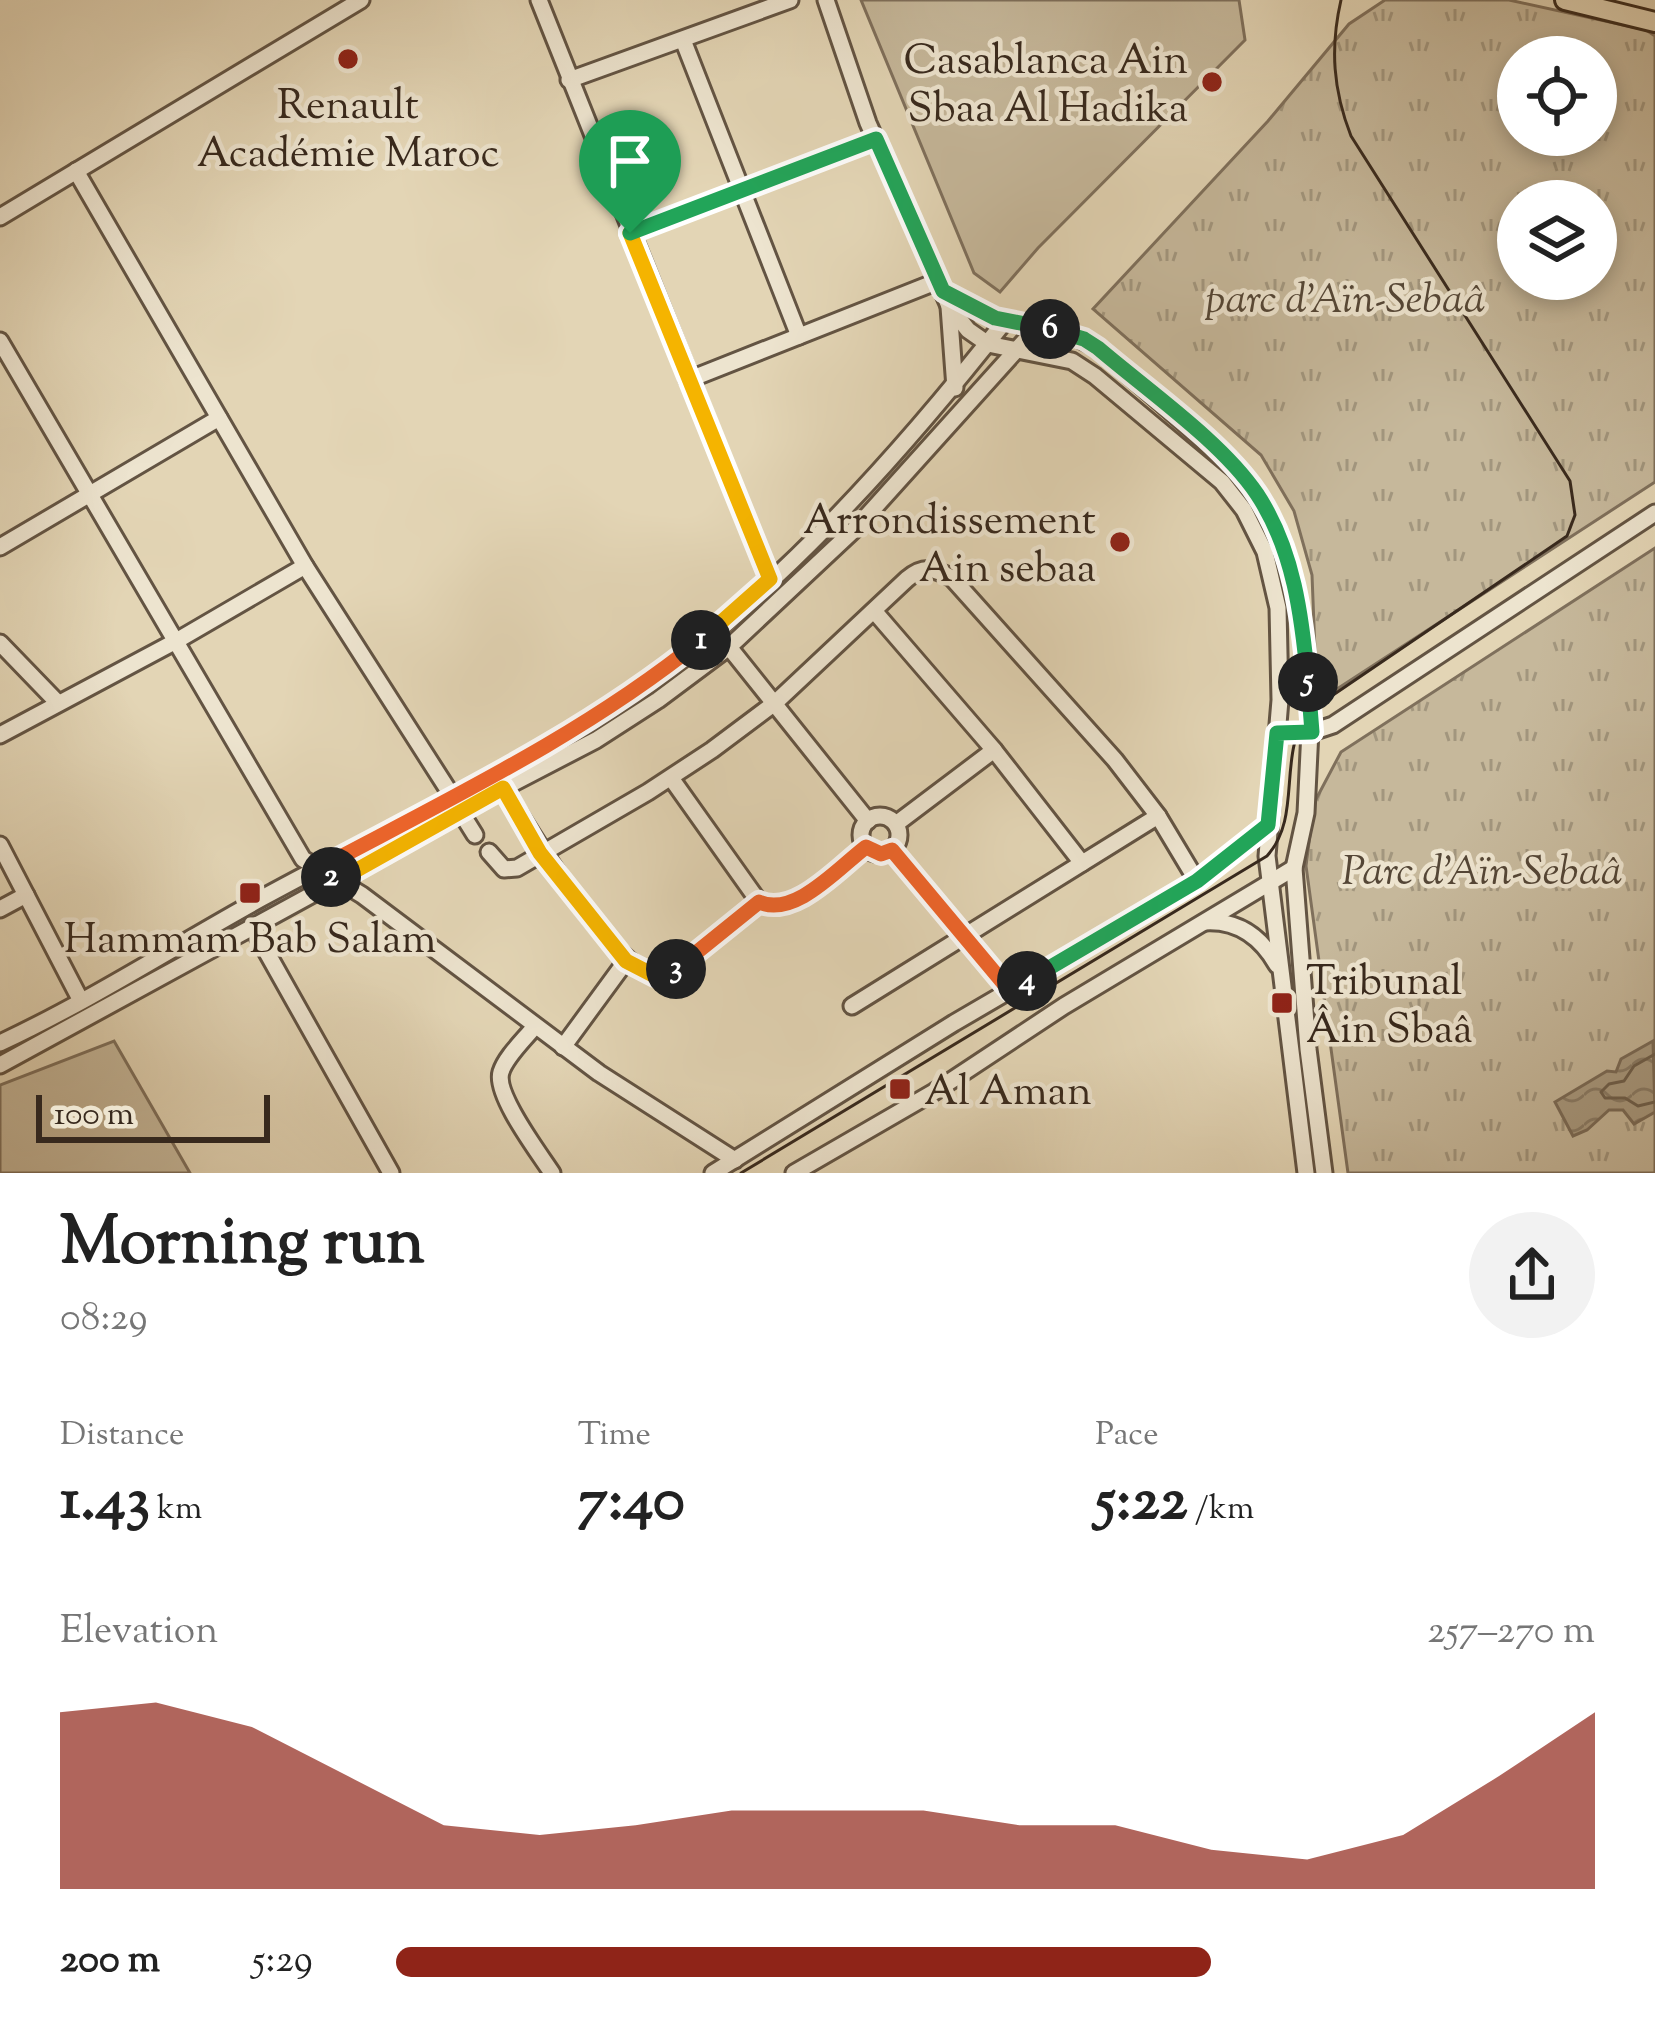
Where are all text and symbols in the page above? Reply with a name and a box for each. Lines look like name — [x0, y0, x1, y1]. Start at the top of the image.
place label: Casablanca Ain Sbaa Al Hadika — [904, 33, 1188, 141]
map controls — [1497, 36, 1617, 300]
button: locate — [1497, 36, 1617, 156]
marker: Renault Académie Maroc — [335, 46, 361, 72]
marker: Casablanca Ain Sbaa Al Hadika — [1199, 69, 1225, 95]
place label: Renault Académie Maroc — [197, 78, 499, 186]
pin — [579, 110, 681, 233]
icon: arrive — [597, 128, 663, 194]
button: layers — [1497, 180, 1617, 300]
park label: parc d'Aïn-Sebaâ — [1205, 272, 1485, 332]
pin: 6 — [1020, 299, 1080, 359]
text: 6 — [1042, 305, 1058, 353]
place label: Arrondissement Ain sebaa — [803, 493, 1096, 601]
marker: Arrondissement Ain sebaa — [1107, 529, 1133, 555]
pin: 1 — [671, 610, 731, 670]
text: 1 — [695, 616, 707, 664]
pin: 5 — [1278, 652, 1338, 712]
text: 5 — [1302, 658, 1314, 706]
park label: Parc d'Aïn-Sebaâ — [1342, 844, 1622, 904]
pin: 2 — [301, 847, 361, 907]
text: 2 — [323, 853, 339, 901]
marker: Hammam Bab Salam — [237, 880, 263, 906]
place label: Hammam Bab Salam — [64, 912, 436, 972]
pin: 3 — [646, 939, 706, 999]
text: 3 — [669, 945, 683, 993]
pin: 4 — [997, 951, 1057, 1011]
place label: Tribunal Âin Sbaâ — [1306, 954, 1473, 1062]
text: 4 — [1019, 957, 1035, 1005]
marker: Tribunal Âin Sbaâ — [1269, 990, 1295, 1016]
place label: Al Aman — [924, 1064, 1092, 1124]
marker: Al Aman — [887, 1076, 913, 1102]
scale bar — [36, 1089, 270, 1142]
text: 100 m — [54, 1092, 134, 1140]
text: Morning run — [60, 1199, 425, 1294]
button: share — [1469, 1212, 1595, 1338]
text: 08:29 — [60, 1292, 147, 1348]
text: Distance — [60, 1412, 184, 1460]
text: Time — [578, 1412, 651, 1460]
text: Pace — [1095, 1412, 1159, 1460]
text: 1.43 — [60, 1460, 150, 1547]
text: 7:40 — [578, 1460, 685, 1547]
text: 5:22 — [1095, 1460, 1188, 1547]
text: km — [150, 1486, 202, 1534]
text: /km — [1188, 1486, 1254, 1534]
text: Elevation — [60, 1605, 218, 1661]
text: 257–270 m — [1427, 1605, 1595, 1661]
text: 200 m — [60, 1934, 160, 1990]
text: 5:29 — [252, 1934, 313, 1990]

